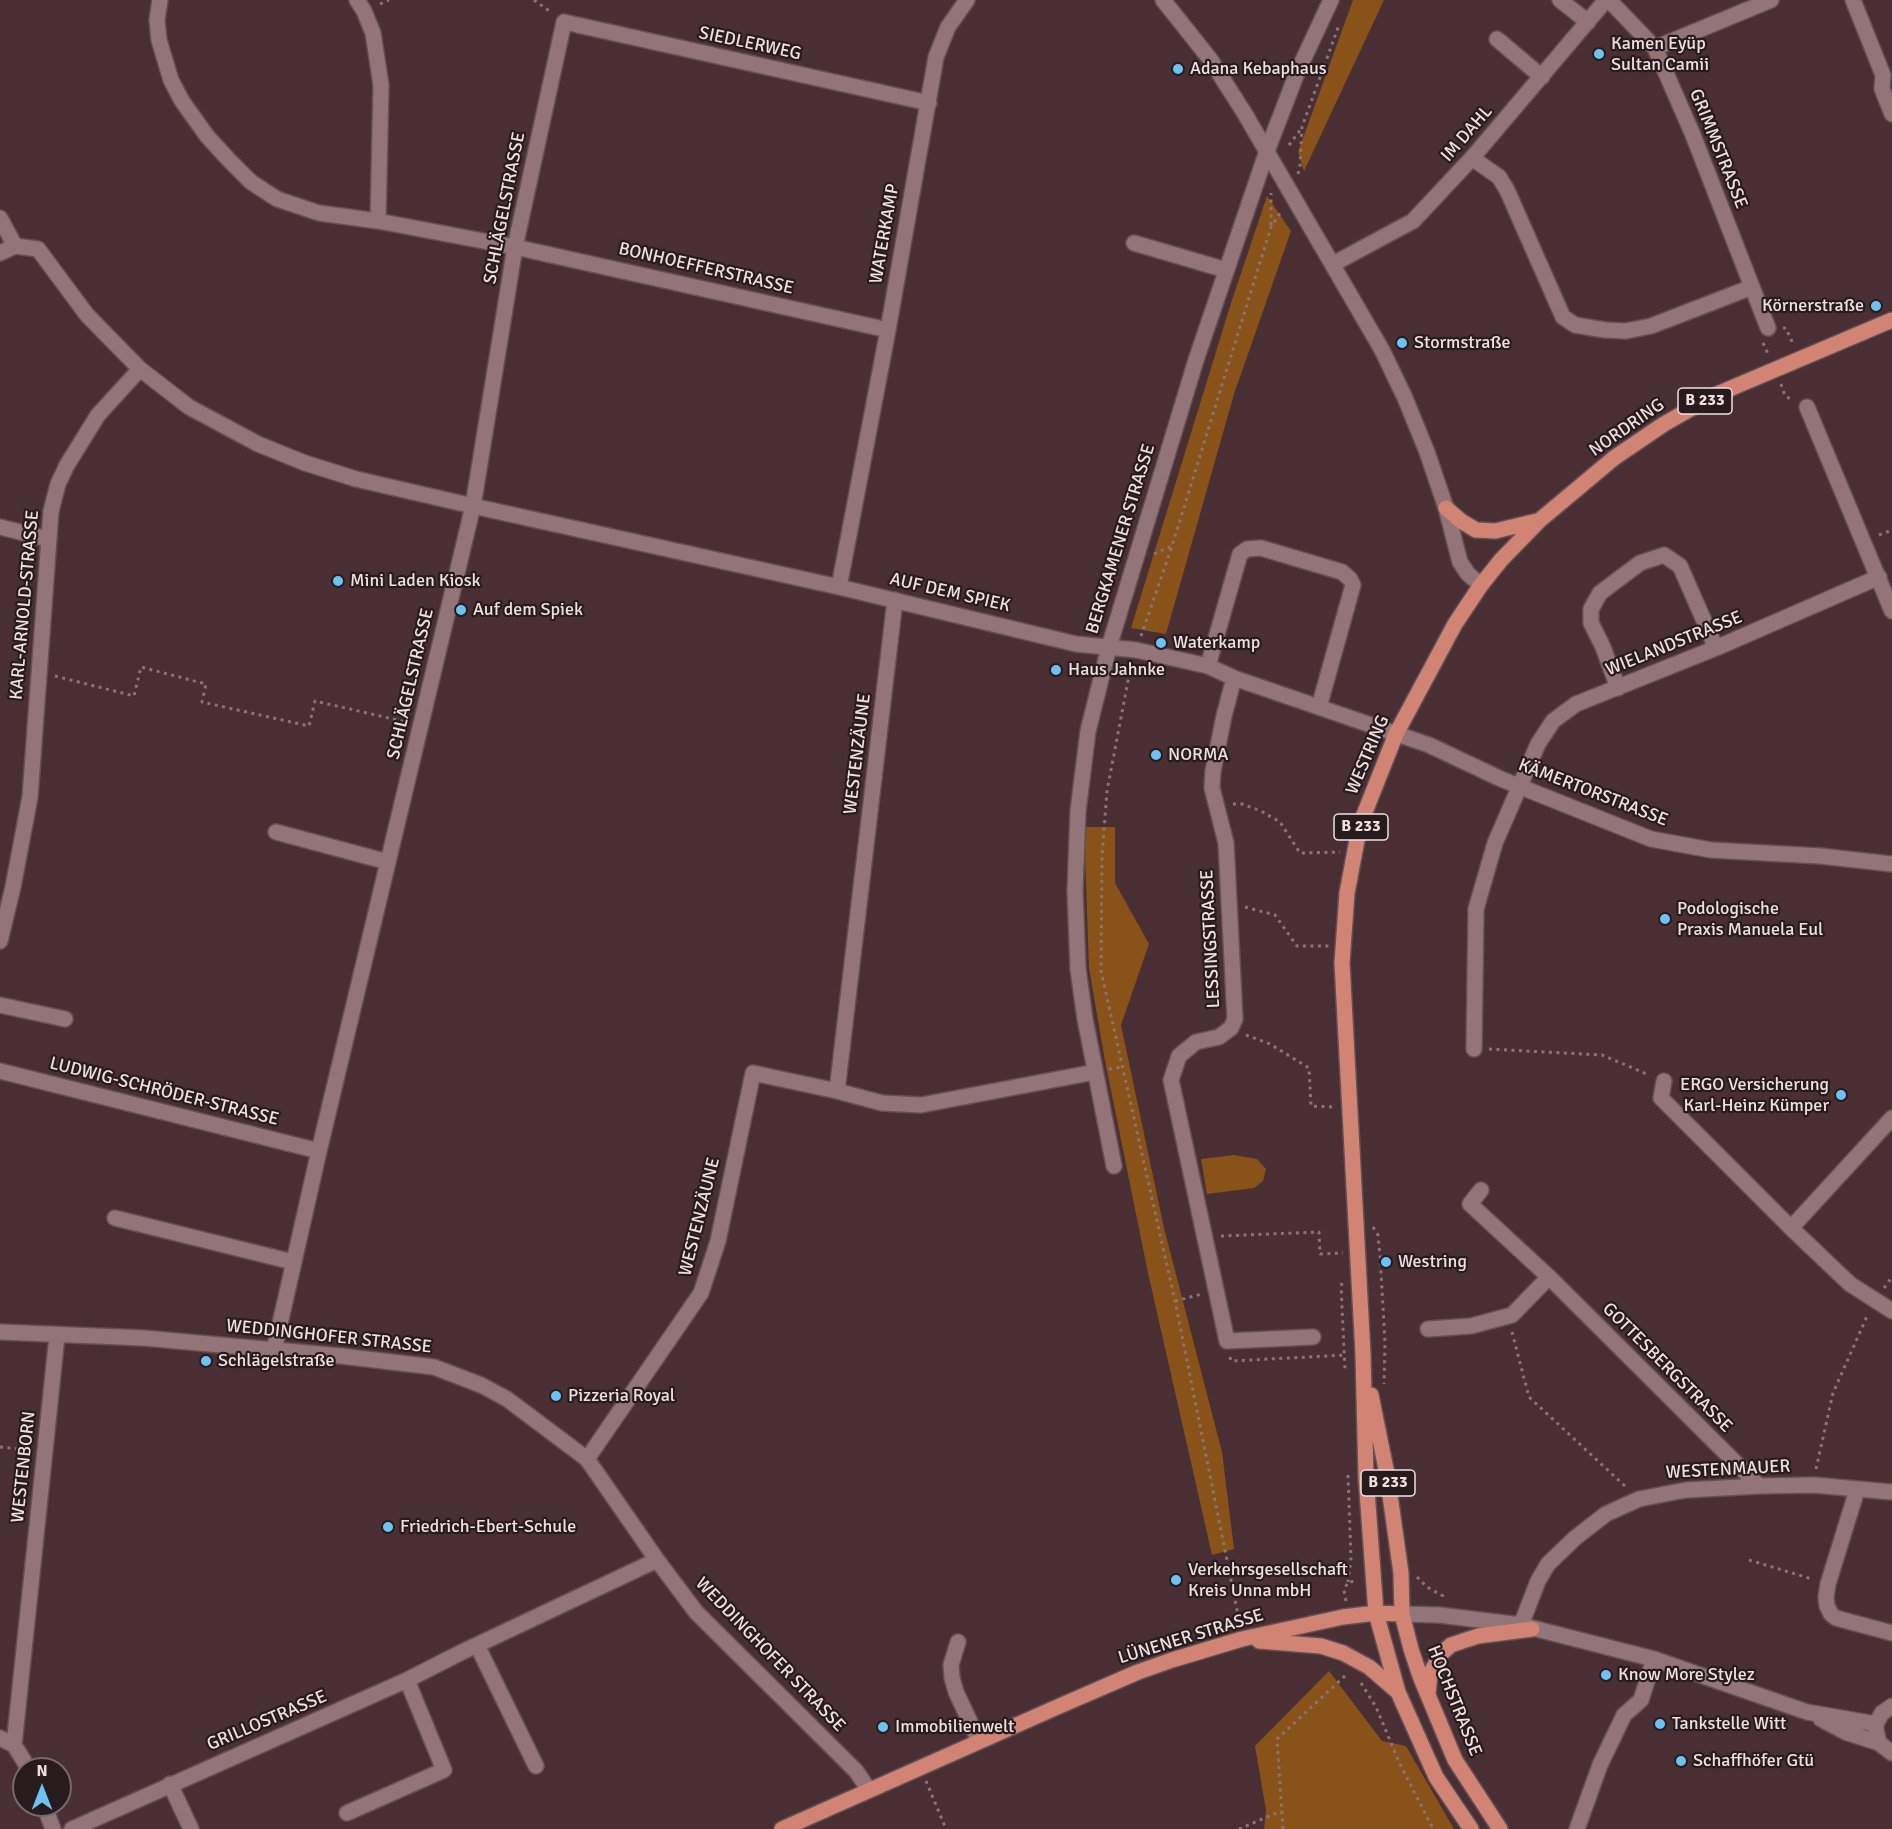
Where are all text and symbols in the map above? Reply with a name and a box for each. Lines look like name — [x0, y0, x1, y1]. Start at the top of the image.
street label: SIEDLERWEG — [697, 23, 803, 65]
place label: Kamen Eyüp Sultan Camii — [1611, 33, 1709, 76]
marker: Kamen Eyüp Sultan Camii — [1592, 47, 1606, 61]
place label: Adana Kebaphaus — [1190, 58, 1327, 80]
marker: Adana Kebaphaus — [1171, 62, 1185, 76]
street label: GRIMMSTRASSE — [1684, 86, 1752, 212]
street label: IM DAHL — [1437, 101, 1497, 167]
street label: SCHLÄGELSTRASSE — [480, 130, 530, 286]
street label: WATERKAMP — [866, 182, 904, 286]
street label: BONHOEFFERSTRASSE — [616, 238, 796, 300]
place label: Körnerstraße — [1762, 295, 1864, 317]
marker: Körnerstraße — [1869, 299, 1883, 313]
place label: Stormstraße — [1414, 332, 1511, 354]
marker: Stormstraße — [1395, 336, 1409, 350]
road number: B 233 — [1678, 388, 1732, 414]
street label: NORDRING — [1585, 394, 1669, 462]
street label: BERGKAMENER STRASSE — [1082, 442, 1160, 636]
street label: KARL-ARNOLD-STRASSE — [6, 509, 44, 701]
street label: AUF DEM SPIEK — [888, 569, 1012, 617]
place label: Mini Laden Kiosk — [350, 570, 481, 592]
marker: Mini Laden Kiosk — [331, 574, 345, 588]
place label: Auf dem Spiek — [473, 599, 583, 621]
marker: Auf dem Spiek — [454, 603, 468, 617]
street label: SCHLÄGELSTRASSE — [383, 606, 439, 762]
street label: WIELANDSTRASSE — [1603, 607, 1745, 681]
place label: Waterkamp — [1173, 632, 1260, 654]
marker: Waterkamp — [1154, 636, 1168, 650]
place label: Haus Jahnke — [1068, 659, 1165, 681]
marker: Haus Jahnke — [1049, 663, 1063, 677]
street label: WESTENZÄUNE — [840, 692, 876, 816]
street label: WESTRING — [1342, 712, 1394, 798]
place label: NORMA — [1168, 744, 1228, 766]
marker: NORMA — [1149, 748, 1163, 762]
street label: KÄMERTORSTRASSE — [1515, 755, 1671, 831]
road number: B 233 — [1334, 814, 1388, 840]
street label: LESSINGSTRASSE — [1197, 869, 1225, 1009]
place label: Podologische Praxis Manuela Eul — [1677, 898, 1823, 940]
marker: Podologische Praxis Manuela Eul — [1658, 912, 1672, 926]
street label: LUDWIG-SCHRÖDER-STRASSE — [47, 1053, 281, 1131]
place label: ERGO Versicherung Karl-Heinz Kümper — [1680, 1074, 1829, 1116]
marker: ERGO Versicherung Karl-Heinz Kümper — [1834, 1088, 1848, 1102]
street label: WESTENZÄUNE — [675, 1155, 725, 1279]
place label: Westring — [1398, 1251, 1467, 1273]
marker: Westring — [1379, 1255, 1393, 1269]
street label: GOTTESBERGSTRASSE — [1598, 1299, 1736, 1437]
street label: WEDDINGHOFER STRASSE — [225, 1315, 433, 1359]
place label: Schlägelstraße — [218, 1350, 335, 1372]
marker: Schlägelstraße — [199, 1354, 213, 1368]
place label: Pizzeria Royal — [568, 1385, 675, 1407]
marker: Pizzeria Royal — [549, 1389, 563, 1403]
street label: WESTENBORN — [7, 1410, 41, 1524]
street label: WESTENMAUER — [1665, 1456, 1791, 1484]
road number: B 233 — [1361, 1470, 1415, 1496]
place label: Friedrich-Ebert-Schule — [400, 1516, 576, 1538]
marker: Friedrich-Ebert-Schule — [381, 1520, 395, 1534]
place label: Verkehrsgesellschaft Kreis Unna mbH — [1188, 1559, 1348, 1602]
street label: WEDDINGHOFER STRASSE — [690, 1573, 850, 1737]
marker: Verkehrsgesellschaft Kreis Unna mbH — [1169, 1573, 1183, 1587]
street label: LÜNENER STRASSE — [1116, 1605, 1266, 1669]
street label: HOCHSTRASSE — [1422, 1643, 1486, 1759]
place label: Know More Stylez — [1618, 1664, 1755, 1686]
marker: Know More Stylez — [1599, 1668, 1613, 1682]
street label: GRILLOSTRASSE — [204, 1686, 330, 1756]
place label: Tankstelle Witt — [1672, 1713, 1786, 1735]
place label: Immobilienwelt — [895, 1716, 1014, 1738]
marker: Tankstelle Witt — [1653, 1717, 1667, 1731]
marker: Immobilienwelt — [876, 1720, 890, 1734]
place label: Schaffhöfer Gtü — [1693, 1750, 1814, 1772]
marker: Schaffhöfer Gtü — [1674, 1754, 1688, 1768]
north arrow — [12, 1757, 72, 1817]
text: N — [36, 1761, 48, 1781]

